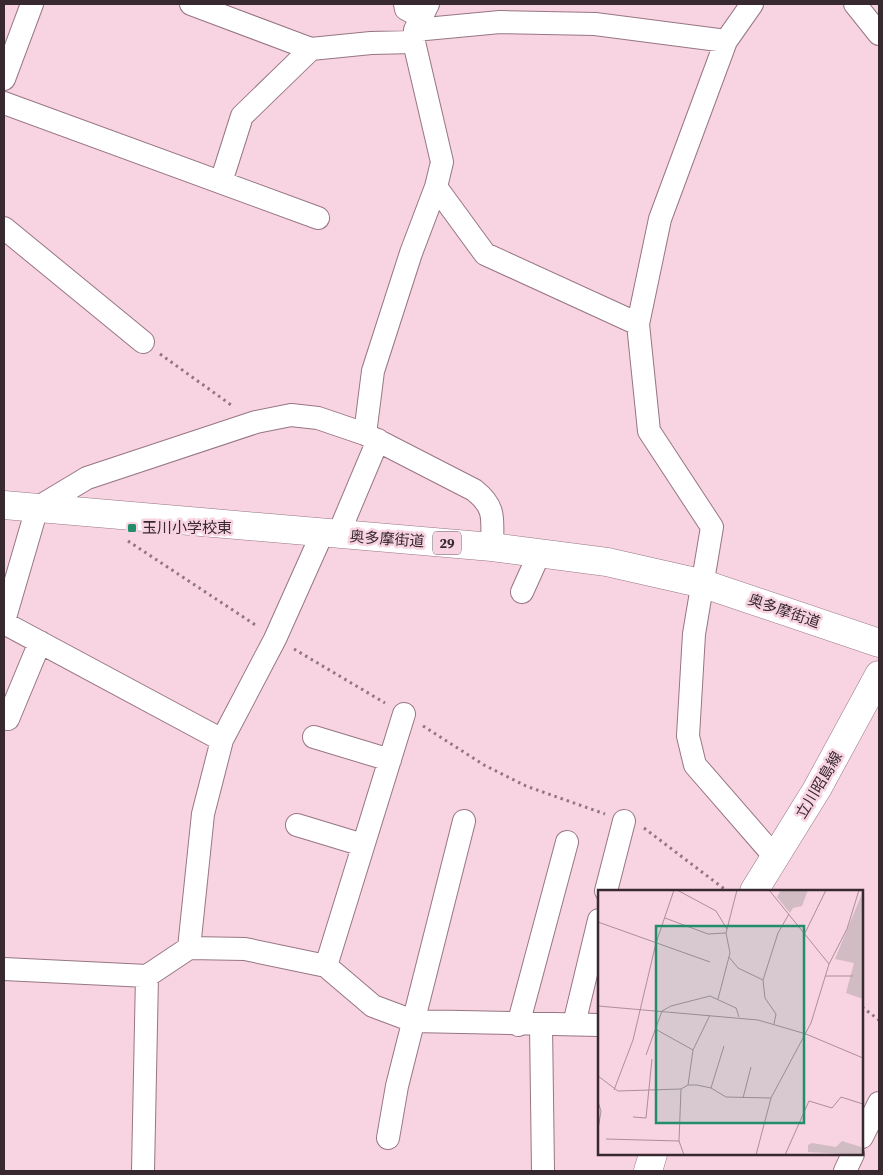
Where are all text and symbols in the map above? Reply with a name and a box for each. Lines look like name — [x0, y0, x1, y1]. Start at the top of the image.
place label: 玉川小学校東 — [142, 517, 232, 538]
marker: 玉川小学校東 — [126, 522, 138, 534]
street label: 奥多摩街道 — [349, 525, 425, 552]
road number: 29 — [433, 532, 461, 554]
street label: 奥多摩街道 — [745, 588, 823, 633]
street label: 立川昭島線 — [790, 747, 847, 822]
inset map — [598, 890, 863, 1155]

